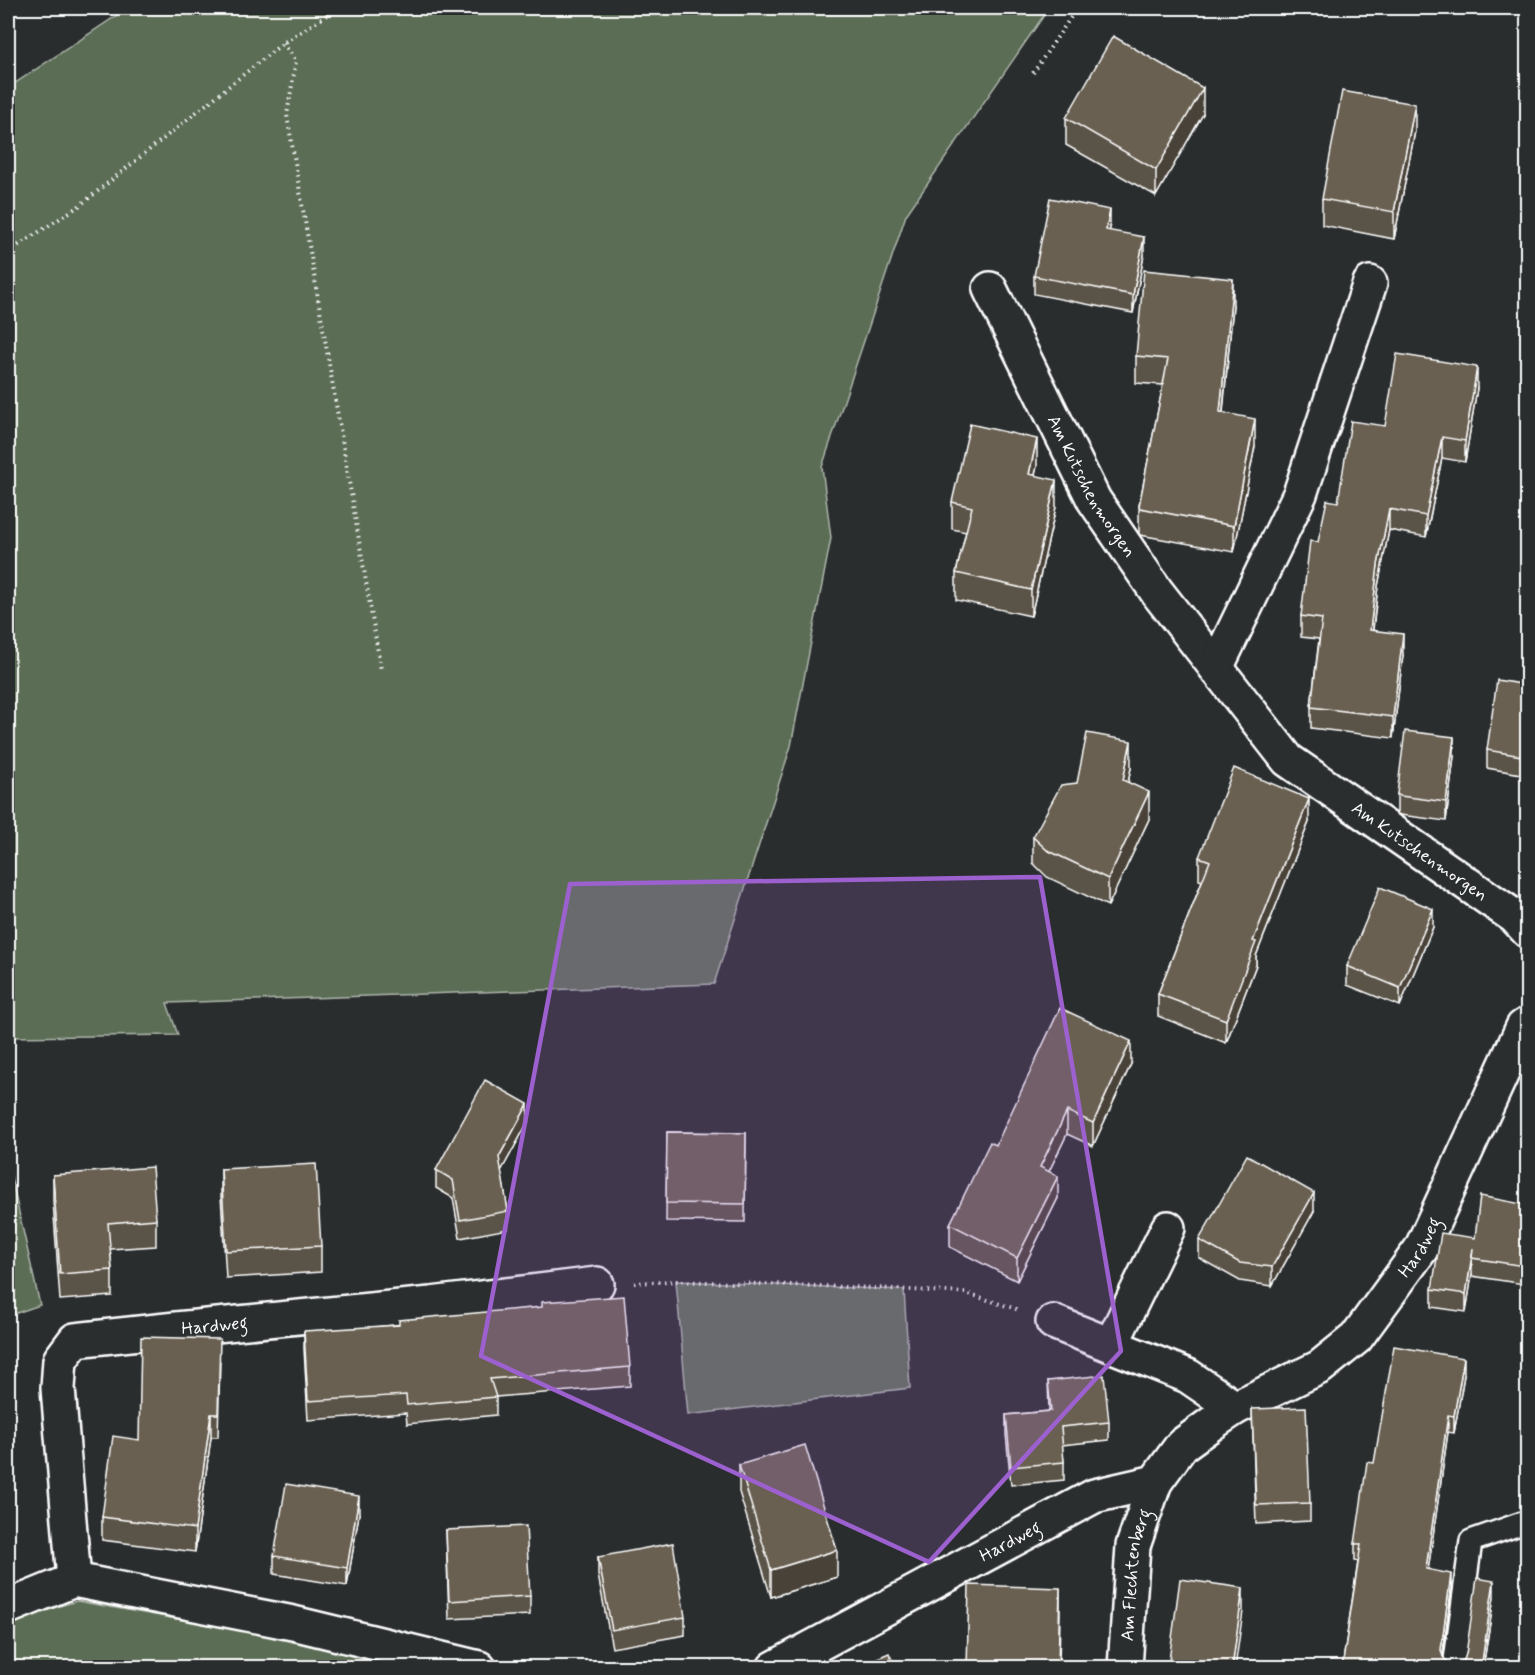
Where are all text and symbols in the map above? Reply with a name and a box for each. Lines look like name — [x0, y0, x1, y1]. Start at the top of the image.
street label: Am Kutschenmorgen — [1041, 411, 1141, 563]
street label: Am Kutschenmorgen — [1346, 796, 1492, 907]
street label: Hardweg — [1393, 1213, 1449, 1283]
street label: Hardweg — [180, 1311, 249, 1341]
street label: Am Flechtenberg — [1116, 1506, 1160, 1642]
street label: Hardweg — [976, 1516, 1046, 1568]

